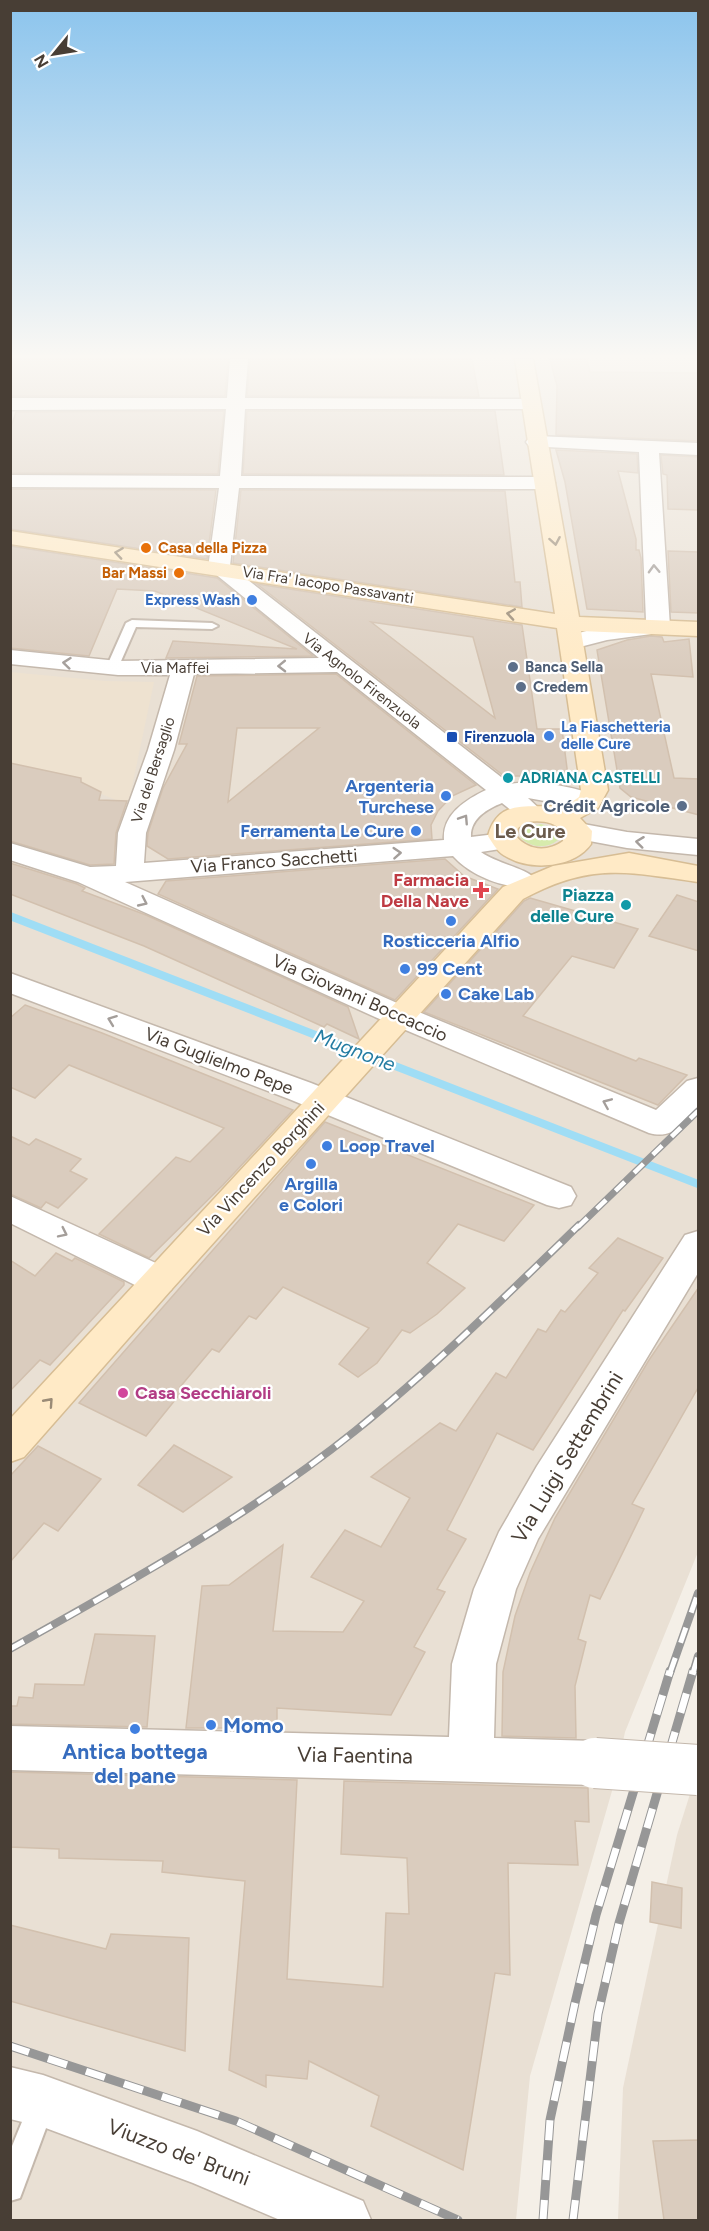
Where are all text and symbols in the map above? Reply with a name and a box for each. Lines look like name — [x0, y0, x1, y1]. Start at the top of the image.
north arrow — [24, 24, 84, 84]
text: N — [30, 51, 53, 71]
one-way arrow — [548, 536, 560, 545]
place label: Casa della Pizza — [158, 539, 267, 557]
marker: Casa della Pizza — [139, 541, 153, 555]
one-way arrow — [115, 548, 124, 560]
street label: Via Fra' Iacopo Passavanti — [241, 563, 415, 607]
place label: Bar Massi — [102, 564, 167, 582]
one-way arrow — [648, 564, 661, 573]
marker: Bar Massi — [172, 566, 186, 580]
place label: Express Wash — [145, 591, 240, 609]
marker: Express Wash — [245, 593, 259, 607]
one-way arrow — [507, 609, 516, 621]
street label: Via Agnolo Firenzuola — [299, 629, 425, 733]
one-way arrow — [62, 657, 71, 670]
place label: Banca Sella — [525, 658, 603, 676]
street label: Via Maffei — [141, 659, 209, 677]
one-way arrow — [278, 660, 287, 673]
marker: Banca Sella — [506, 660, 520, 674]
place label: Credem — [533, 678, 588, 696]
marker: Credem — [514, 680, 528, 694]
street label: Via del Bersaglio — [127, 714, 179, 825]
place label: La Fiaschetteria delle Cure — [561, 718, 671, 753]
place label: Firenzuola — [464, 728, 535, 746]
marker: La Fiaschetteria delle Cure — [542, 729, 556, 743]
marker: Firenzuola — [445, 730, 459, 744]
place label: ADRIANA CASTELLI — [520, 769, 661, 787]
marker: ADRIANA CASTELLI — [501, 771, 515, 785]
place label: Argenteria Turchese — [345, 775, 434, 818]
marker: Argenteria Turchese — [439, 789, 453, 803]
place label: Crédit Agricole — [543, 795, 670, 817]
marker: Crédit Agricole — [675, 799, 689, 813]
one-way arrow — [456, 815, 468, 825]
district label: Le Cure — [494, 819, 566, 843]
place label: Ferramenta Le Cure — [240, 820, 404, 842]
marker: Ferramenta Le Cure — [409, 824, 423, 838]
one-way arrow — [636, 836, 645, 849]
street label: Via Franco Sacchetti — [190, 844, 358, 878]
one-way arrow — [393, 847, 402, 860]
place label: Farmacia Della Nave — [381, 869, 469, 912]
marker: Farmacia Della Nave — [474, 883, 488, 897]
place label: Piazza delle Cure — [530, 884, 614, 927]
one-way arrow — [137, 895, 148, 907]
marker: Piazza delle Cure — [619, 898, 633, 912]
marker: Rosticceria Alfio — [444, 914, 458, 928]
place label: Rosticceria Alfio — [383, 930, 519, 952]
street label: Via Giovanni Boccaccio — [269, 949, 451, 1047]
place label: 99 Cent — [417, 958, 483, 980]
marker: 99 Cent — [398, 962, 412, 976]
place label: Cake Lab — [458, 983, 534, 1005]
marker: Cake Lab — [439, 987, 453, 1001]
one-way arrow — [107, 1015, 118, 1027]
street label: Via Guglielmo Pepe — [142, 1023, 296, 1100]
water label: Mugnone — [311, 1024, 399, 1076]
street label: Via Vincenzo Borghini — [193, 1097, 329, 1241]
one-way arrow — [602, 1098, 613, 1110]
place label: Loop Travel — [339, 1135, 435, 1157]
marker: Loop Travel — [320, 1139, 334, 1153]
marker: Argilla e Colori — [304, 1157, 318, 1171]
place label: Argilla e Colori — [279, 1173, 343, 1216]
one-way arrow — [57, 1226, 68, 1238]
street label: Via Luigi Settembrini — [506, 1367, 628, 1547]
place label: Casa Secchiaroli — [135, 1382, 271, 1404]
marker: Casa Secchiaroli — [116, 1386, 130, 1400]
one-way arrow — [42, 1398, 53, 1409]
place label: Momo — [223, 1713, 284, 1738]
marker: Momo — [204, 1718, 218, 1732]
marker: Antica bottega del pane — [128, 1722, 142, 1736]
place label: Antica bottega del pane — [62, 1739, 208, 1788]
street label: Via Faentina — [297, 1741, 413, 1769]
street label: Viuzzo de' Bruni — [104, 2113, 254, 2191]

